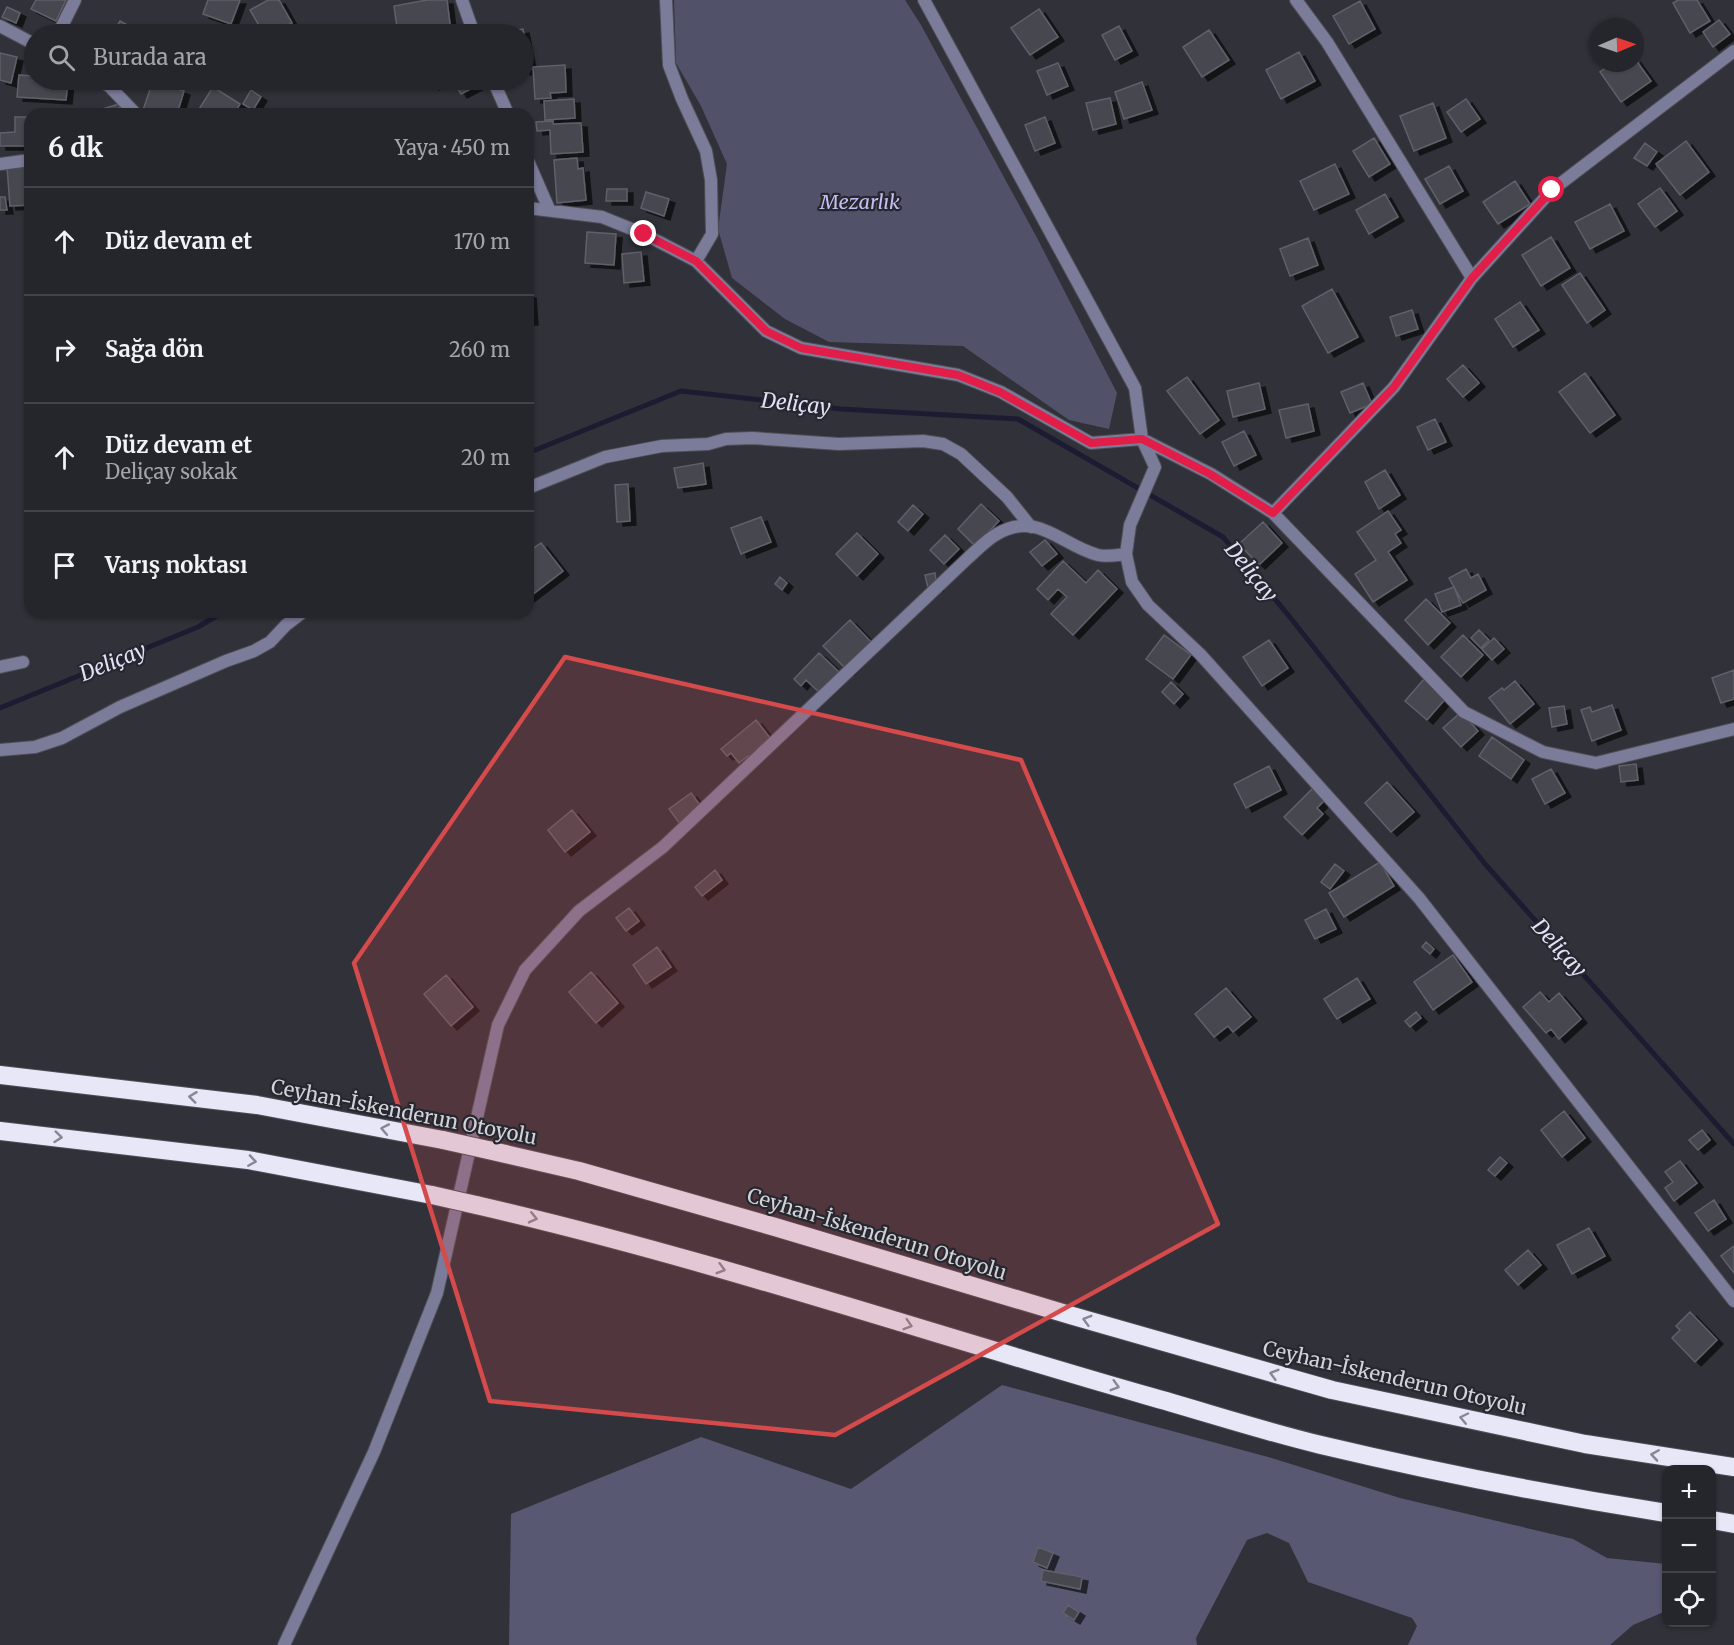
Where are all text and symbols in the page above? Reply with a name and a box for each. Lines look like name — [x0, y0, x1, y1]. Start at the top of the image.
north arrow — [1590, 18, 1644, 72]
search box — [24, 24, 534, 90]
icon: search — [45, 41, 78, 74]
text: Burada ara — [93, 43, 207, 71]
text: 6 dk — [48, 131, 103, 164]
text: Yaya · 450 m — [395, 135, 510, 160]
route start — [1538, 176, 1564, 202]
park label: Mezarlık — [819, 189, 900, 214]
route end — [630, 220, 656, 246]
icon: ahead — [48, 225, 81, 258]
text: Düz devam et — [105, 227, 252, 255]
text: 170 m — [454, 229, 510, 254]
icon: right — [48, 333, 81, 366]
text: Sağa dön — [105, 335, 204, 363]
text: 260 m — [449, 337, 510, 362]
water label: Deliçay — [759, 386, 832, 421]
text: Düz devam et — [105, 431, 252, 459]
icon: ahead — [48, 441, 81, 474]
text: 20 m — [461, 445, 510, 470]
text: Deliçay sokak — [105, 459, 238, 484]
water label: Deliçay — [1218, 535, 1284, 607]
icon: arrive — [48, 549, 81, 582]
text: Varış noktası — [105, 551, 247, 579]
water label: Deliçay — [74, 636, 150, 688]
water label: Deliçay — [1525, 912, 1593, 983]
street label: Ceyhan-İskenderun Otoyolu — [269, 1073, 539, 1150]
one-way arrow — [188, 1091, 197, 1104]
one-way arrow — [380, 1123, 390, 1136]
one-way arrow — [54, 1131, 63, 1143]
one-way arrow — [246, 1154, 256, 1167]
street label: Ceyhan-İskenderun Otoyolu — [744, 1182, 1010, 1285]
one-way arrow — [527, 1211, 537, 1224]
one-way arrow — [716, 1262, 726, 1275]
one-way arrow — [1082, 1315, 1093, 1327]
one-way arrow — [902, 1318, 913, 1330]
street label: Ceyhan-İskenderun Otoyolu — [1261, 1335, 1530, 1420]
one-way arrow — [1269, 1369, 1280, 1381]
one-way arrow — [1109, 1379, 1120, 1391]
one-way arrow — [1459, 1413, 1469, 1426]
one-way arrow — [1651, 1449, 1661, 1462]
map controls — [1662, 1465, 1716, 1627]
button: + — [1662, 1465, 1716, 1519]
button: − — [1662, 1519, 1716, 1573]
button: locate — [1662, 1573, 1716, 1627]

